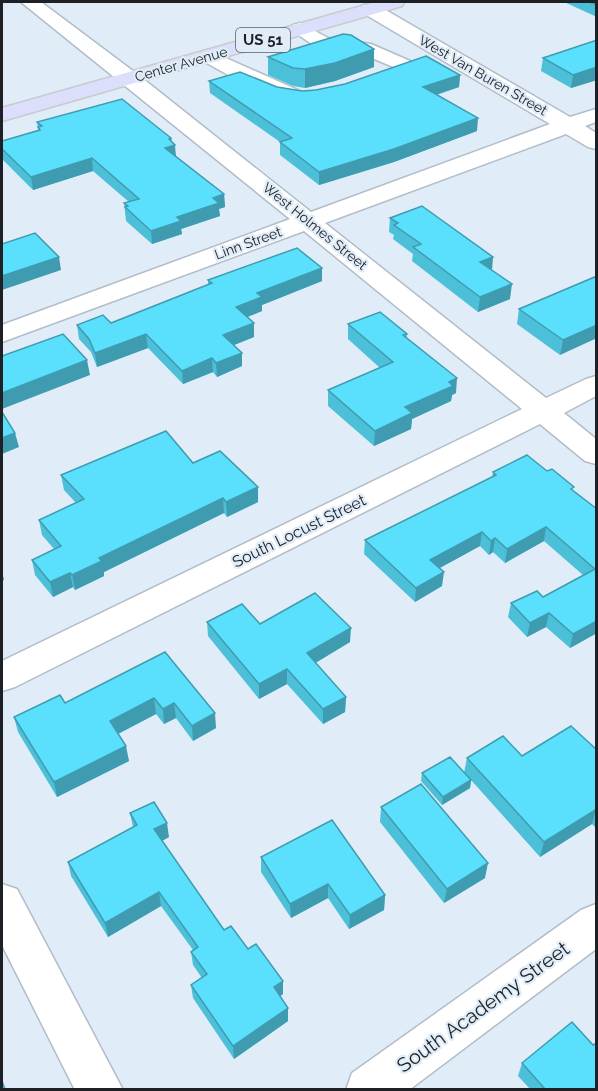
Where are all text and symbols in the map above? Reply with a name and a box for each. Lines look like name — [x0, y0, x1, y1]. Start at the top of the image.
road number: US 51 — [236, 28, 290, 52]
street label: West Van Buren Street — [416, 32, 550, 119]
street label: Center Avenue — [133, 43, 229, 85]
street label: West Holmes Street — [260, 179, 371, 273]
street label: Linn Street — [212, 223, 284, 262]
street label: South Locust Street — [229, 490, 369, 572]
street label: South Academy Street — [392, 936, 574, 1078]

